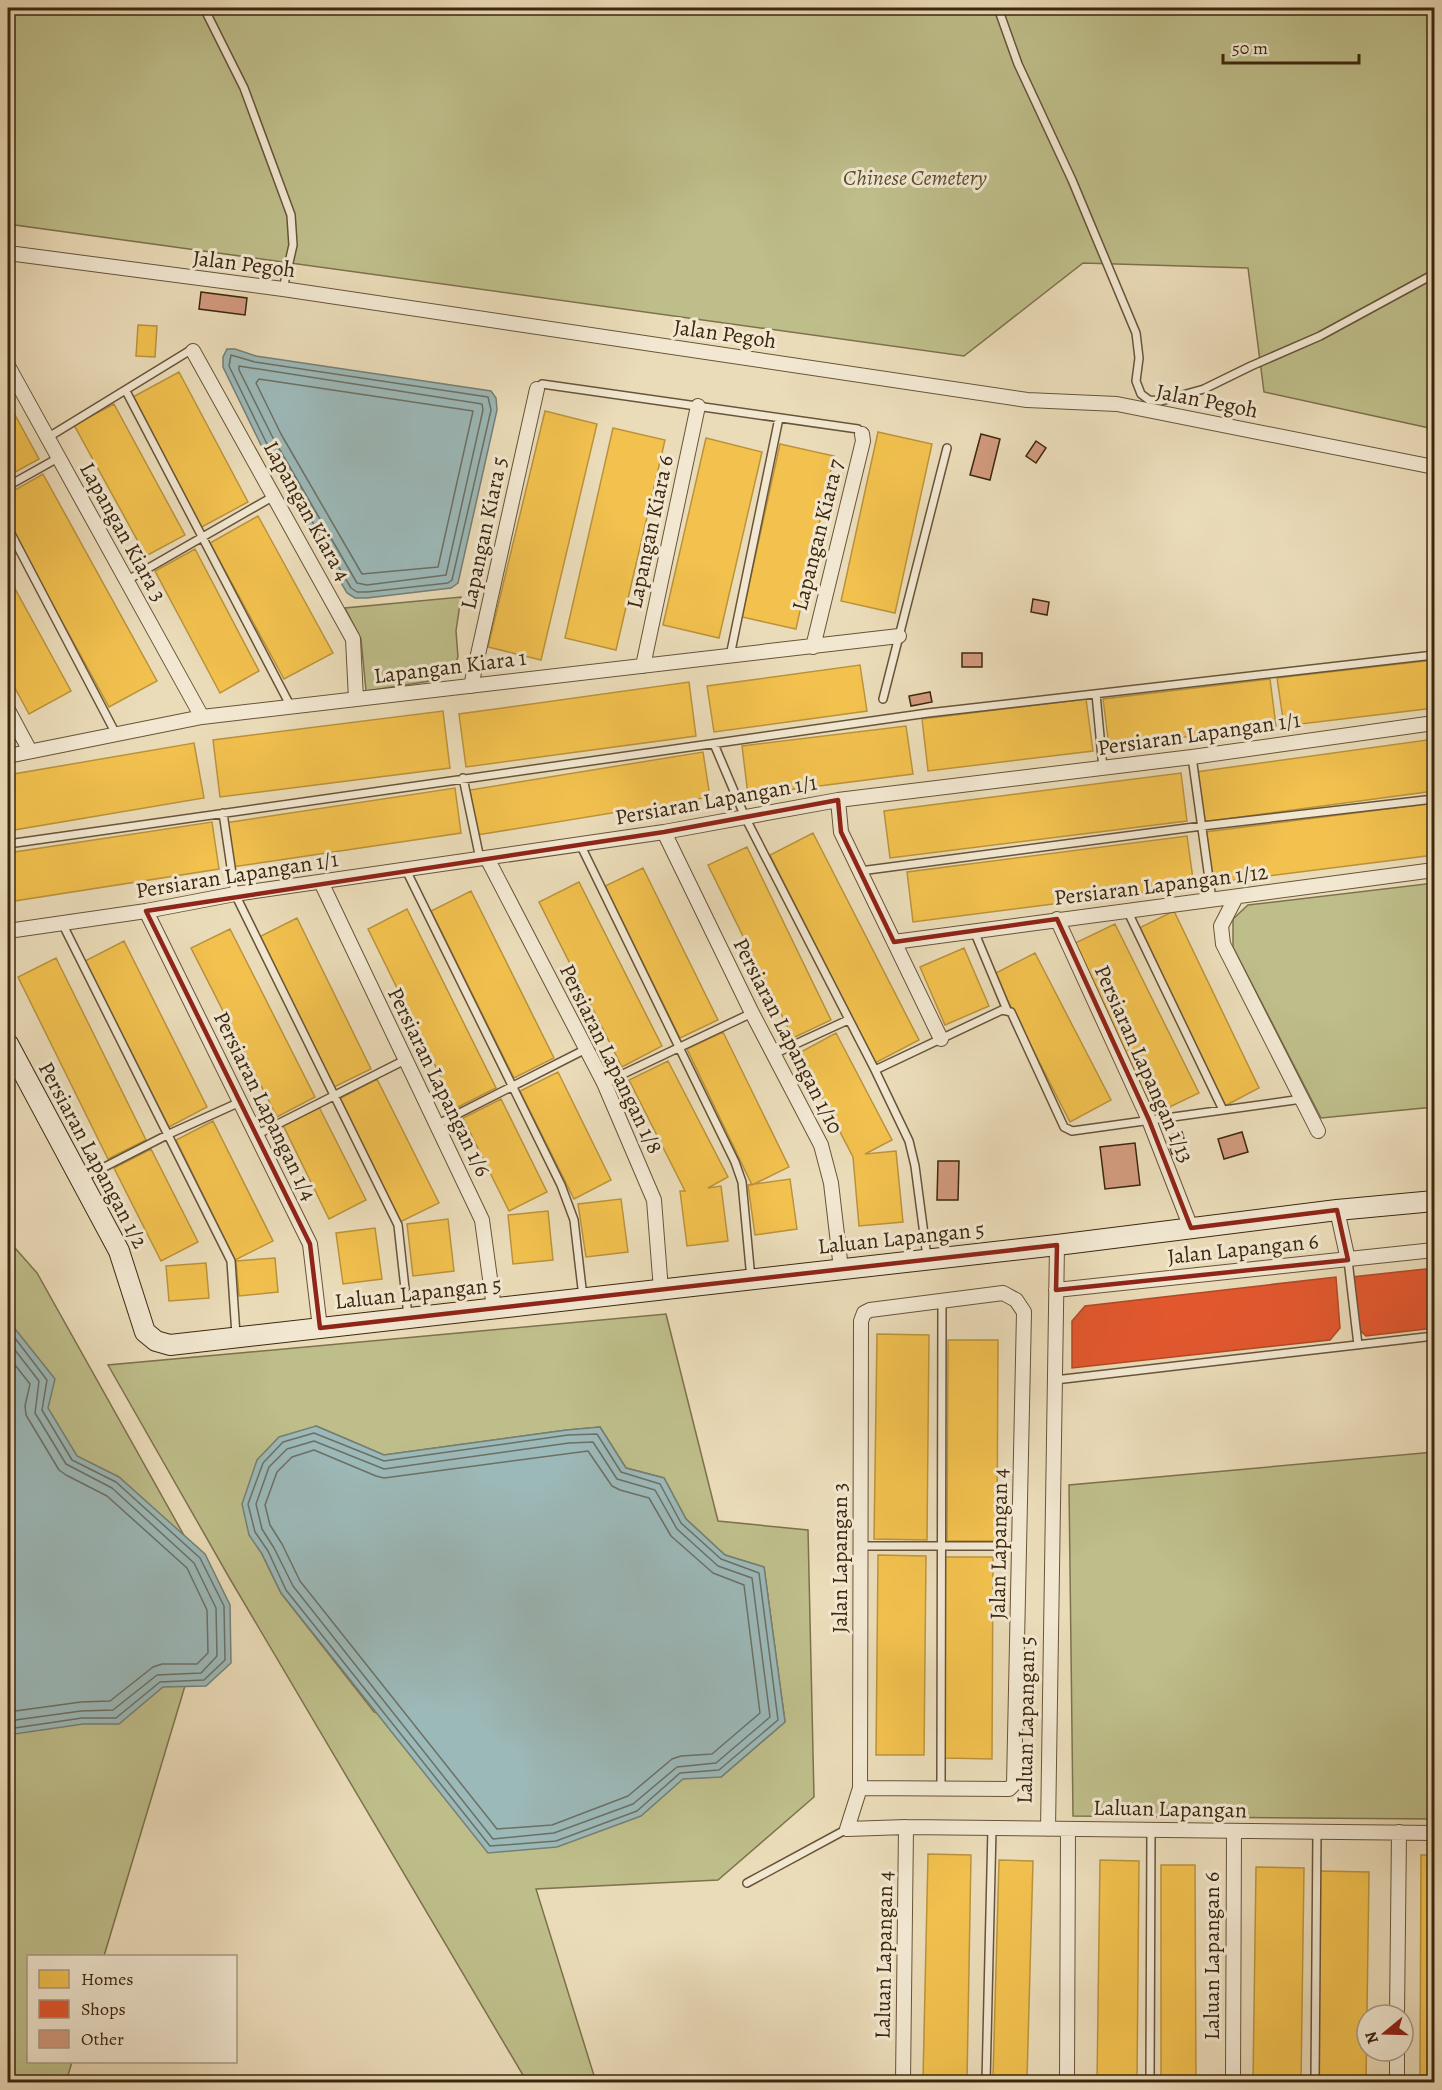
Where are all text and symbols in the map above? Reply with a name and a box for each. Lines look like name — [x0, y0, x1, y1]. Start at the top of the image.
scale bar — [1223, 27, 1360, 65]
text: 50 m — [1232, 36, 1268, 60]
park label: Chinese Cemetery — [843, 163, 987, 193]
street label: Jalan Pegoh — [191, 243, 297, 285]
street label: Jalan Pegoh — [672, 312, 778, 356]
street label: Jalan Pegoh — [1153, 376, 1261, 426]
street label: Lapangan Kiara 4 — [256, 436, 358, 586]
street label: Lapangan Kiara 6 — [619, 453, 681, 611]
street label: Lapangan Kiara 5 — [453, 454, 515, 612]
street label: Lapangan Kiara 7 — [785, 455, 851, 614]
street label: Lapangan Kiara 3 — [72, 457, 174, 607]
street label: Lapangan Kiara 1 — [372, 643, 528, 691]
street label: Persiaran Lapangan 1/1 — [1096, 705, 1302, 763]
street label: Persiaran Lapangan 1/1 — [613, 767, 819, 833]
street label: Persiaran Lapangan 1/1 — [134, 844, 340, 906]
street label: Persiaran Lapangan 1/12 — [1052, 857, 1270, 913]
street label: Persiaran Lapangan 1/10 — [726, 933, 850, 1139]
street label: Persiaran Lapangan 1/8 — [552, 959, 670, 1159]
street label: Persiaran Lapangan 1/13 — [1087, 960, 1201, 1168]
street label: Persiaran Lapangan 1/6 — [380, 982, 498, 1182]
street label: Persiaran Lapangan 1/4 — [206, 1006, 324, 1206]
street label: Persiaran Lapangan 1/2 — [31, 1056, 155, 1254]
street label: Laluan Lapangan 5 — [816, 1214, 986, 1262]
street label: Jalan Lapangan 6 — [1166, 1226, 1320, 1272]
street label: Laluan Lapangan 5 — [333, 1269, 503, 1317]
street label: Jalan Lapangan 4 — [983, 1468, 1015, 1620]
street label: Jalan Lapangan 3 — [825, 1483, 855, 1633]
street label: Laluan Lapangan 5 — [1010, 1636, 1042, 1804]
street label: Laluan Lapangan — [1093, 1793, 1247, 1825]
street label: Laluan Lapangan 4 — [868, 1871, 900, 2039]
street label: Laluan Lapangan 6 — [1197, 1872, 1227, 2040]
legend — [27, 1955, 237, 2063]
text: Homes — [81, 1967, 133, 1991]
text: Shops — [81, 1997, 126, 2021]
north arrow — [1355, 2003, 1415, 2063]
text: Other — [81, 2027, 124, 2051]
text: N — [1359, 2028, 1384, 2047]

